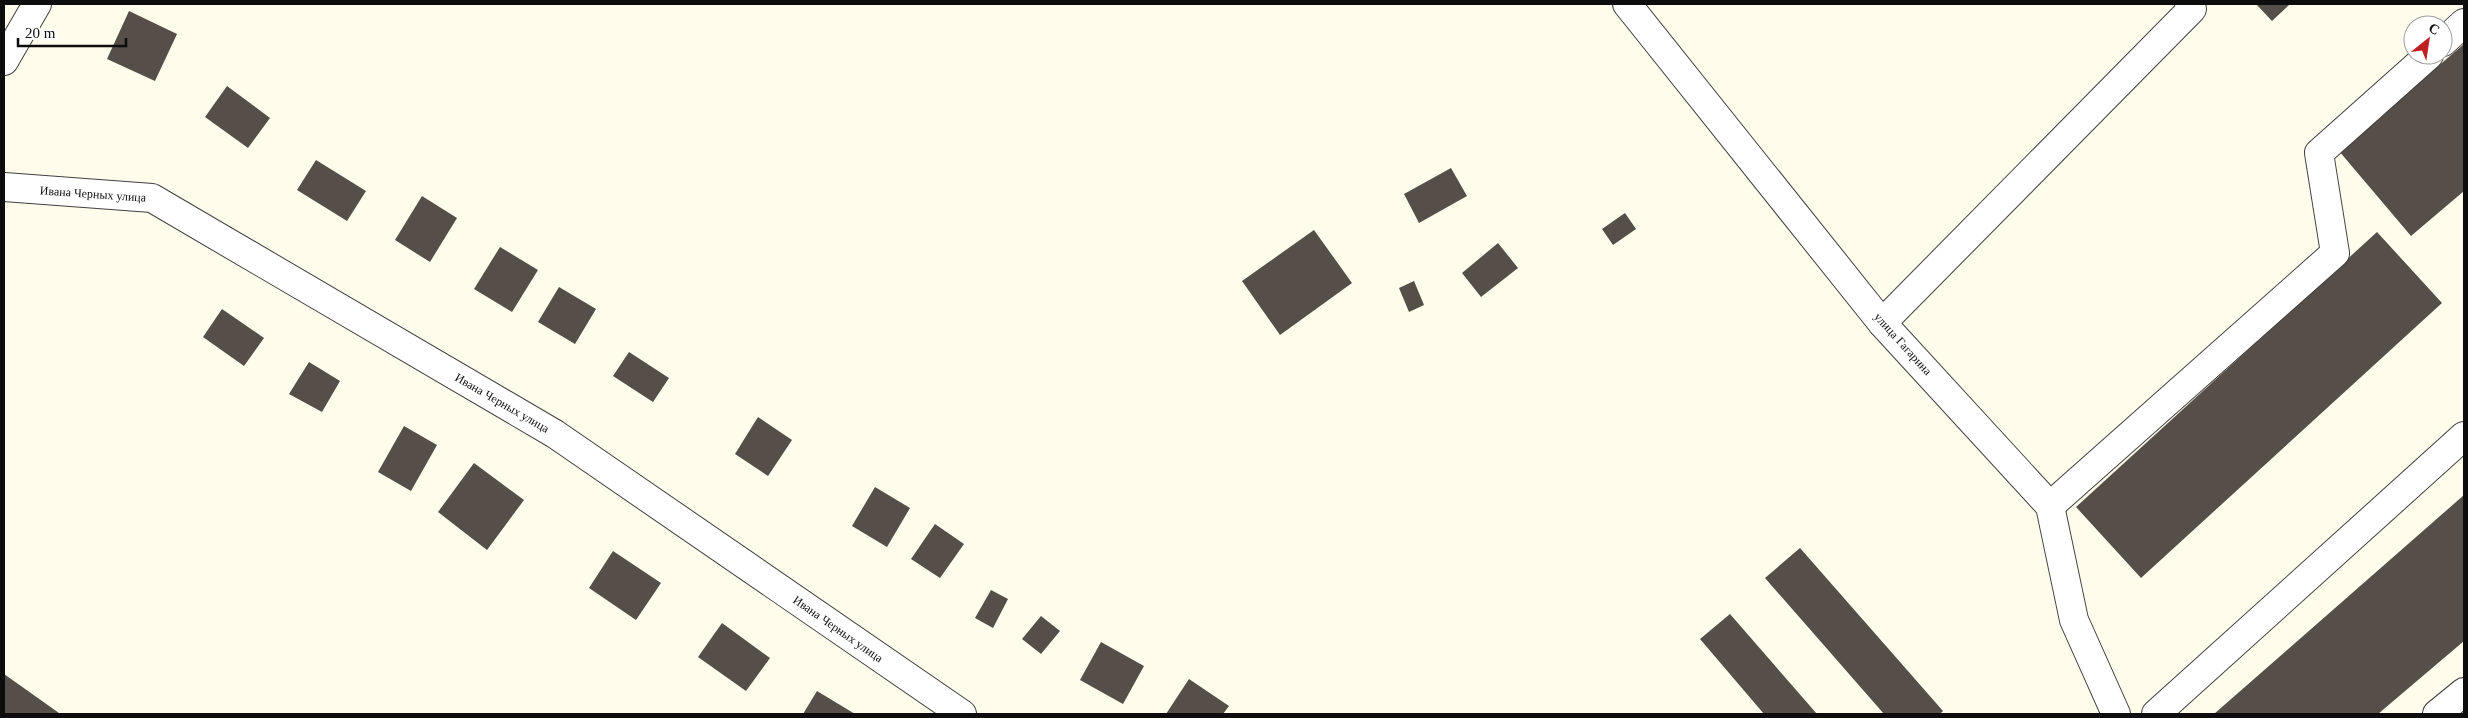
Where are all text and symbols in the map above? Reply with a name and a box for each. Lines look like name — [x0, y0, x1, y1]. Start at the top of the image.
scale bar — [18, 15, 125, 47]
north arrow — [2403, 15, 2453, 65]
text: С — [2426, 20, 2442, 38]
text: 20 m — [25, 25, 56, 41]
street label: Ивана Черных улица — [39, 183, 147, 205]
street label: улица Гагарина — [1871, 310, 1935, 379]
street label: Ивана Черных улица — [452, 370, 552, 436]
street label: Ивана Черных улица — [790, 593, 886, 666]

